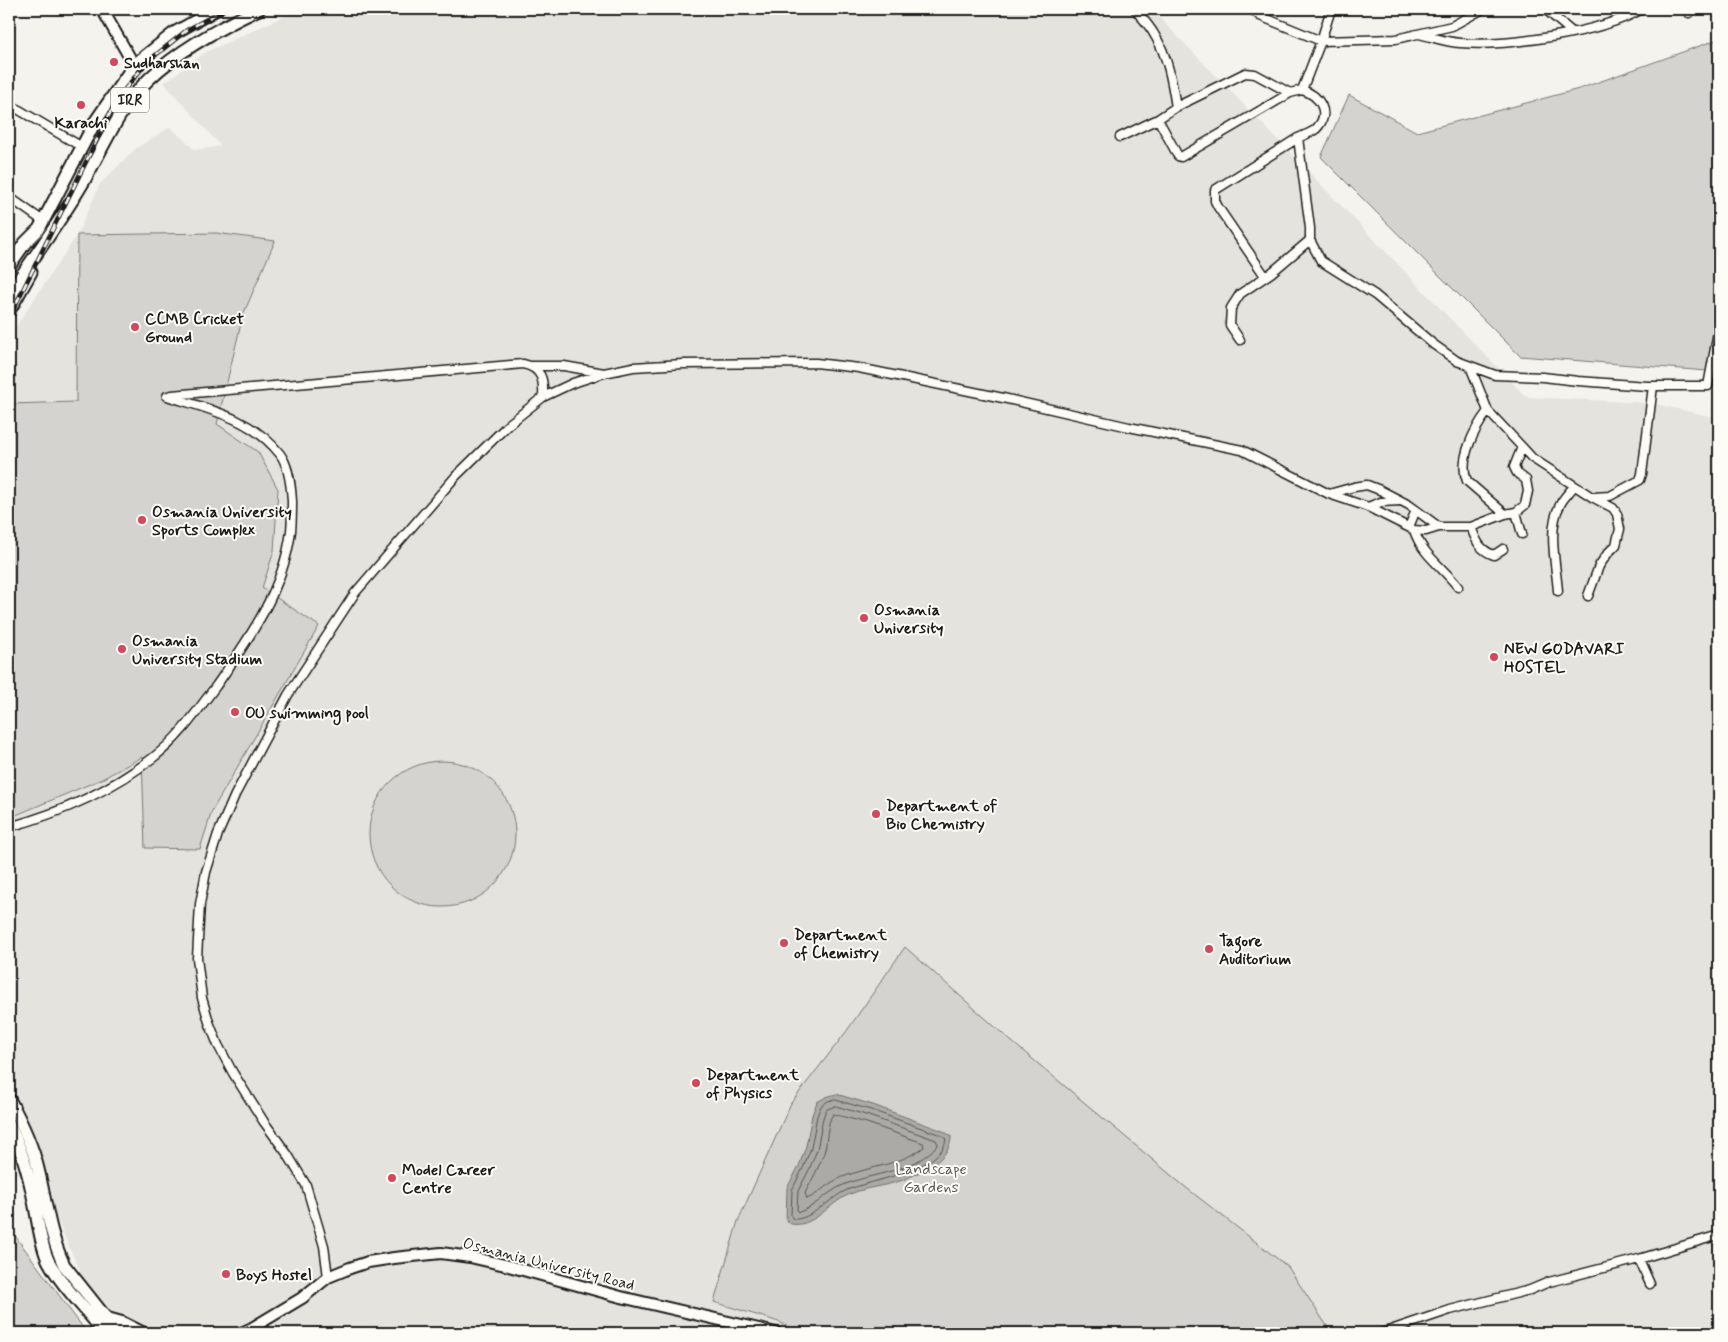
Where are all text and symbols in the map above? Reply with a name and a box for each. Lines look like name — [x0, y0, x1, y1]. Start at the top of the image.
place label: Sudharshan — [124, 53, 200, 74]
marker: Sudharshan — [108, 56, 120, 68]
road number: IRR — [111, 88, 149, 112]
marker: Karachi — [75, 99, 87, 111]
place label: Karachi — [55, 113, 108, 134]
place label: CCMB Cricket Ground — [145, 309, 244, 348]
marker: CCMB Cricket Ground — [129, 321, 141, 333]
place label: Osmania University Sports Complex — [152, 502, 292, 541]
marker: Osmania University Sports Complex — [136, 514, 148, 526]
place label: Osmania University — [874, 600, 944, 639]
marker: Osmania University — [858, 612, 870, 624]
place label: Osmania University Stadium — [132, 631, 262, 670]
place label: NEW GODAVARI HOSTEL — [1504, 639, 1625, 678]
marker: Osmania University Stadium — [116, 643, 128, 655]
marker: NEW GODAVARI HOSTEL — [1488, 651, 1500, 663]
place label: OU swimming pool — [245, 703, 369, 726]
marker: OU swimming pool — [229, 706, 241, 718]
place label: Department of Bio Chemistry — [886, 796, 997, 835]
marker: Department of Bio Chemistry — [870, 808, 882, 820]
place label: Department of Chemistry — [794, 925, 888, 964]
place label: Tagore Auditorium — [1219, 931, 1291, 970]
marker: Department of Chemistry — [778, 937, 790, 949]
marker: Tagore Auditorium — [1203, 943, 1215, 955]
place label: Department of Physics — [706, 1065, 800, 1104]
marker: Department of Physics — [690, 1077, 702, 1089]
park label: Landscape Gardens — [895, 1159, 967, 1198]
place label: Model Career Centre — [402, 1160, 495, 1199]
marker: Model Career Centre — [386, 1172, 398, 1184]
street label: Osmania University Road — [461, 1233, 637, 1296]
place label: Boys Hostel — [236, 1265, 312, 1286]
marker: Boys Hostel — [220, 1268, 232, 1280]

